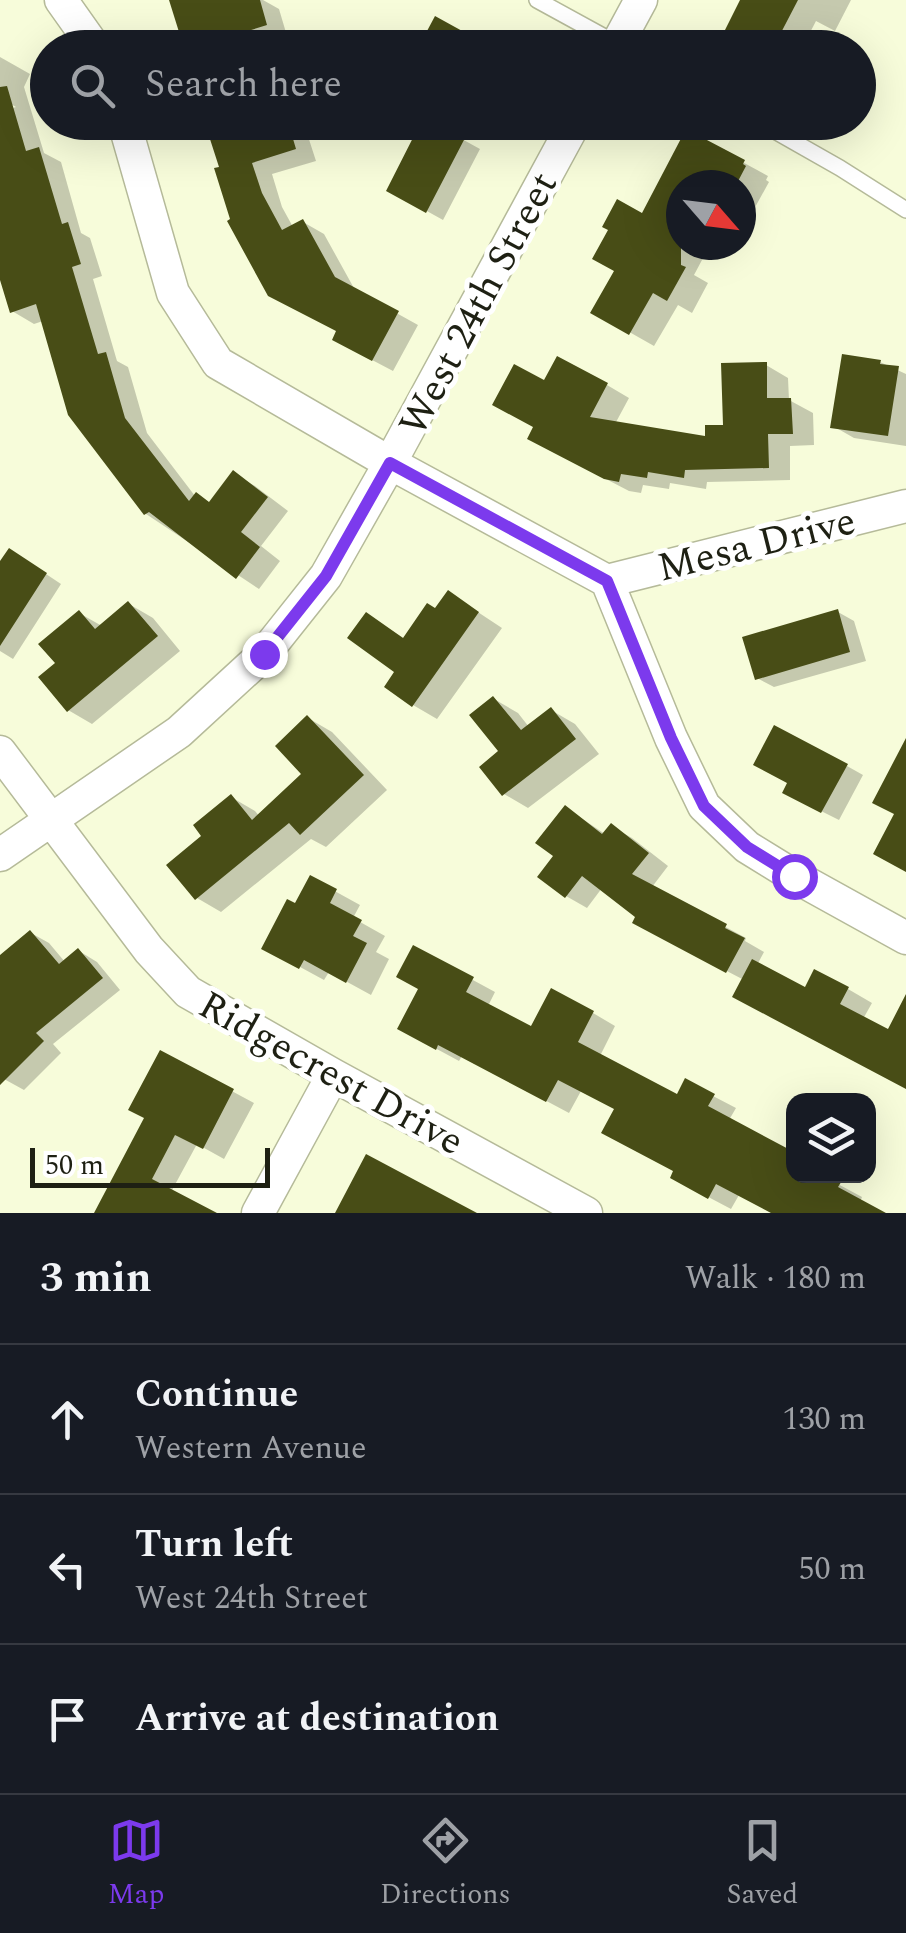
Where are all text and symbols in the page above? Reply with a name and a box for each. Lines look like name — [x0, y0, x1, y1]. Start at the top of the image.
search box — [30, 30, 876, 140]
text: Search here — [145, 56, 342, 114]
icon: search — [65, 58, 120, 113]
street label: West 24th Street — [384, 161, 575, 447]
north arrow — [666, 170, 756, 260]
street label: Mesa Drive — [651, 491, 862, 600]
route end — [242, 632, 288, 678]
route start — [772, 854, 818, 900]
street label: Ridgecrest Drive — [187, 976, 475, 1173]
map controls — [786, 1093, 876, 1183]
button: layers — [786, 1093, 876, 1183]
scale bar — [30, 1143, 270, 1188]
text: 50 m — [45, 1144, 104, 1187]
text: 3 min — [40, 1247, 152, 1310]
text: Walk · 180 m — [685, 1254, 866, 1303]
text: Continue — [135, 1366, 298, 1424]
icon: ahead — [40, 1392, 95, 1447]
text: 130 m — [782, 1395, 866, 1444]
text: Western Avenue — [135, 1424, 367, 1473]
text: Turn left — [135, 1516, 293, 1574]
icon: left — [40, 1542, 95, 1597]
text: 50 m — [798, 1545, 866, 1594]
text: West 24th Street — [135, 1574, 368, 1623]
text: Arrive at destination — [135, 1690, 499, 1748]
icon: arrive — [40, 1692, 95, 1747]
tab: Map — [108, 1813, 164, 1916]
tab: Directions — [380, 1813, 511, 1916]
tab: Saved — [726, 1813, 798, 1916]

